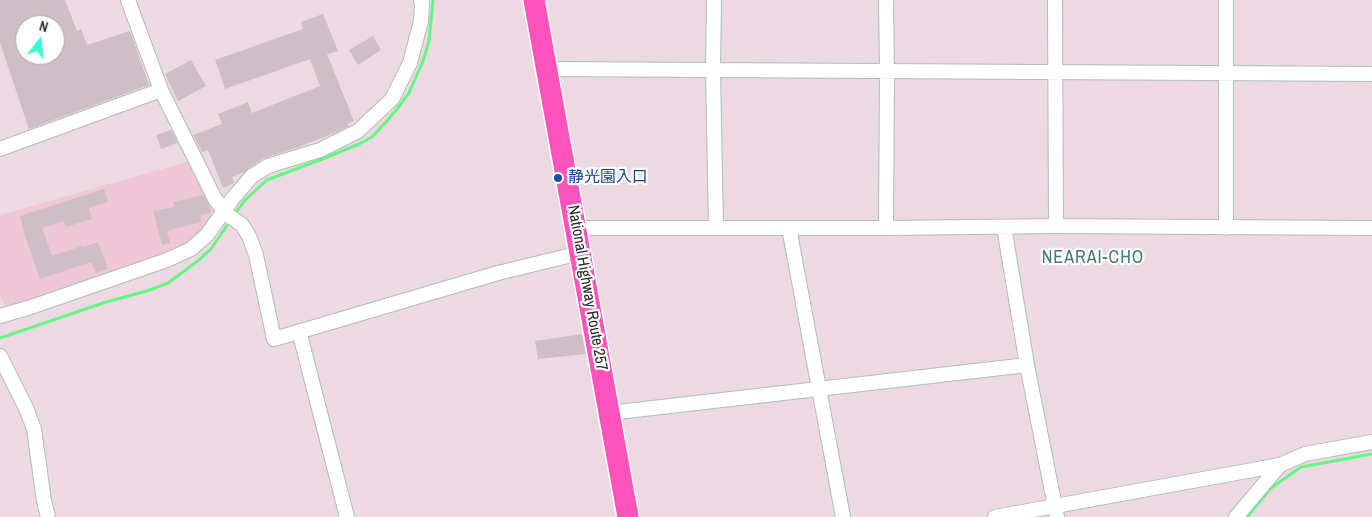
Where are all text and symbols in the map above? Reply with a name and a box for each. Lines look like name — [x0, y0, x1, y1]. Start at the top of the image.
north arrow — [15, 15, 65, 65]
text: N — [37, 17, 50, 36]
place label: 静光園入口 — [568, 168, 648, 188]
marker: 静光園入口 — [552, 172, 564, 184]
street label: National Highway Route 257 — [563, 204, 611, 372]
district label: NEARAI-CHO — [1040, 247, 1146, 269]

